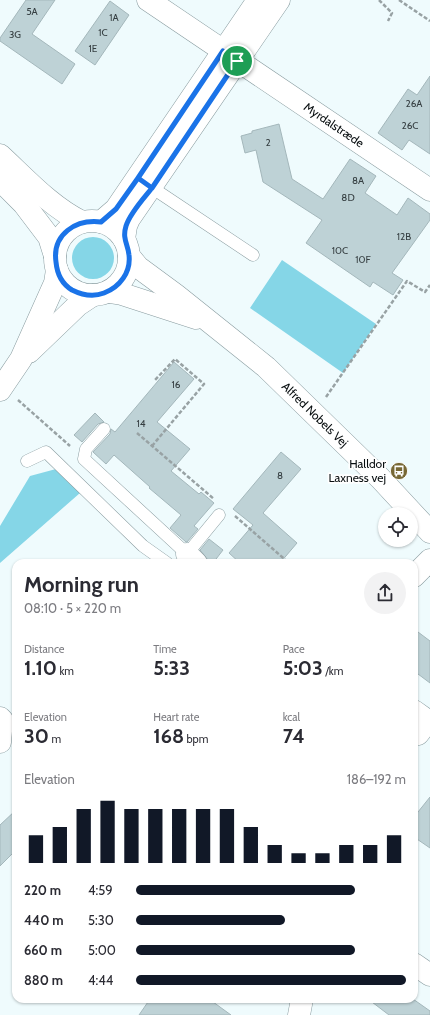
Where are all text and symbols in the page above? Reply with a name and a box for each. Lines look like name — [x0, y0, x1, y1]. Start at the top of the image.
house number: 5A — [26, 5, 39, 18]
house number: 1A — [109, 11, 120, 24]
house number: 1C — [98, 26, 108, 39]
house number: 3G — [9, 28, 21, 41]
house number: 1E — [89, 42, 98, 55]
pin — [220, 44, 254, 78]
icon: arrive — [226, 50, 248, 72]
house number: 26A — [405, 97, 423, 110]
street label: Myrdalstræde — [301, 99, 367, 150]
house number: 26C — [401, 119, 419, 132]
house number: 2 — [265, 136, 271, 149]
house number: 8A — [352, 174, 365, 187]
house number: 8D — [341, 191, 355, 204]
house number: 12B — [397, 230, 411, 243]
house number: 10C — [332, 244, 348, 257]
house number: 10F — [355, 253, 371, 266]
house number: 16 — [172, 378, 181, 391]
street label: Alfred Nobels Vej — [279, 379, 352, 450]
house number: 14 — [136, 417, 146, 430]
place label: Halldor Laxness vej — [329, 456, 386, 485]
bus stop icon: Halldor Laxness vej — [389, 461, 409, 481]
house number: 8 — [277, 469, 283, 482]
map controls — [378, 507, 418, 547]
button: locate — [378, 507, 418, 547]
text: Morning run — [24, 571, 139, 598]
button: share — [364, 572, 406, 614]
text: 08:10 · 5 × 220 m — [24, 600, 121, 616]
text: Distance — [24, 642, 65, 656]
text: Time — [153, 642, 177, 656]
text: Pace — [283, 642, 305, 656]
text: 1.10 — [24, 656, 57, 680]
text: 5:33 — [153, 656, 190, 680]
text: 5:03 — [283, 656, 323, 680]
text: km — [57, 664, 74, 678]
text: /km — [323, 664, 343, 678]
text: Elevation — [24, 710, 67, 724]
text: Heart rate — [153, 710, 199, 724]
text: kcal — [283, 710, 300, 724]
text: 30 — [24, 724, 49, 748]
text: 168 — [153, 724, 184, 748]
text: 74 — [283, 724, 305, 748]
text: m — [49, 732, 61, 746]
text: bpm — [184, 732, 208, 746]
text: Elevation — [24, 771, 75, 787]
text: 186–192 m — [347, 771, 406, 787]
text: 220 m — [24, 882, 61, 898]
text: 4:59 — [88, 882, 113, 898]
text: 440 m — [24, 912, 64, 928]
text: 5:30 — [88, 912, 114, 928]
text: 660 m — [24, 942, 62, 958]
text: 5:00 — [88, 942, 116, 958]
text: 880 m — [24, 972, 63, 988]
text: 4:44 — [88, 972, 113, 988]

